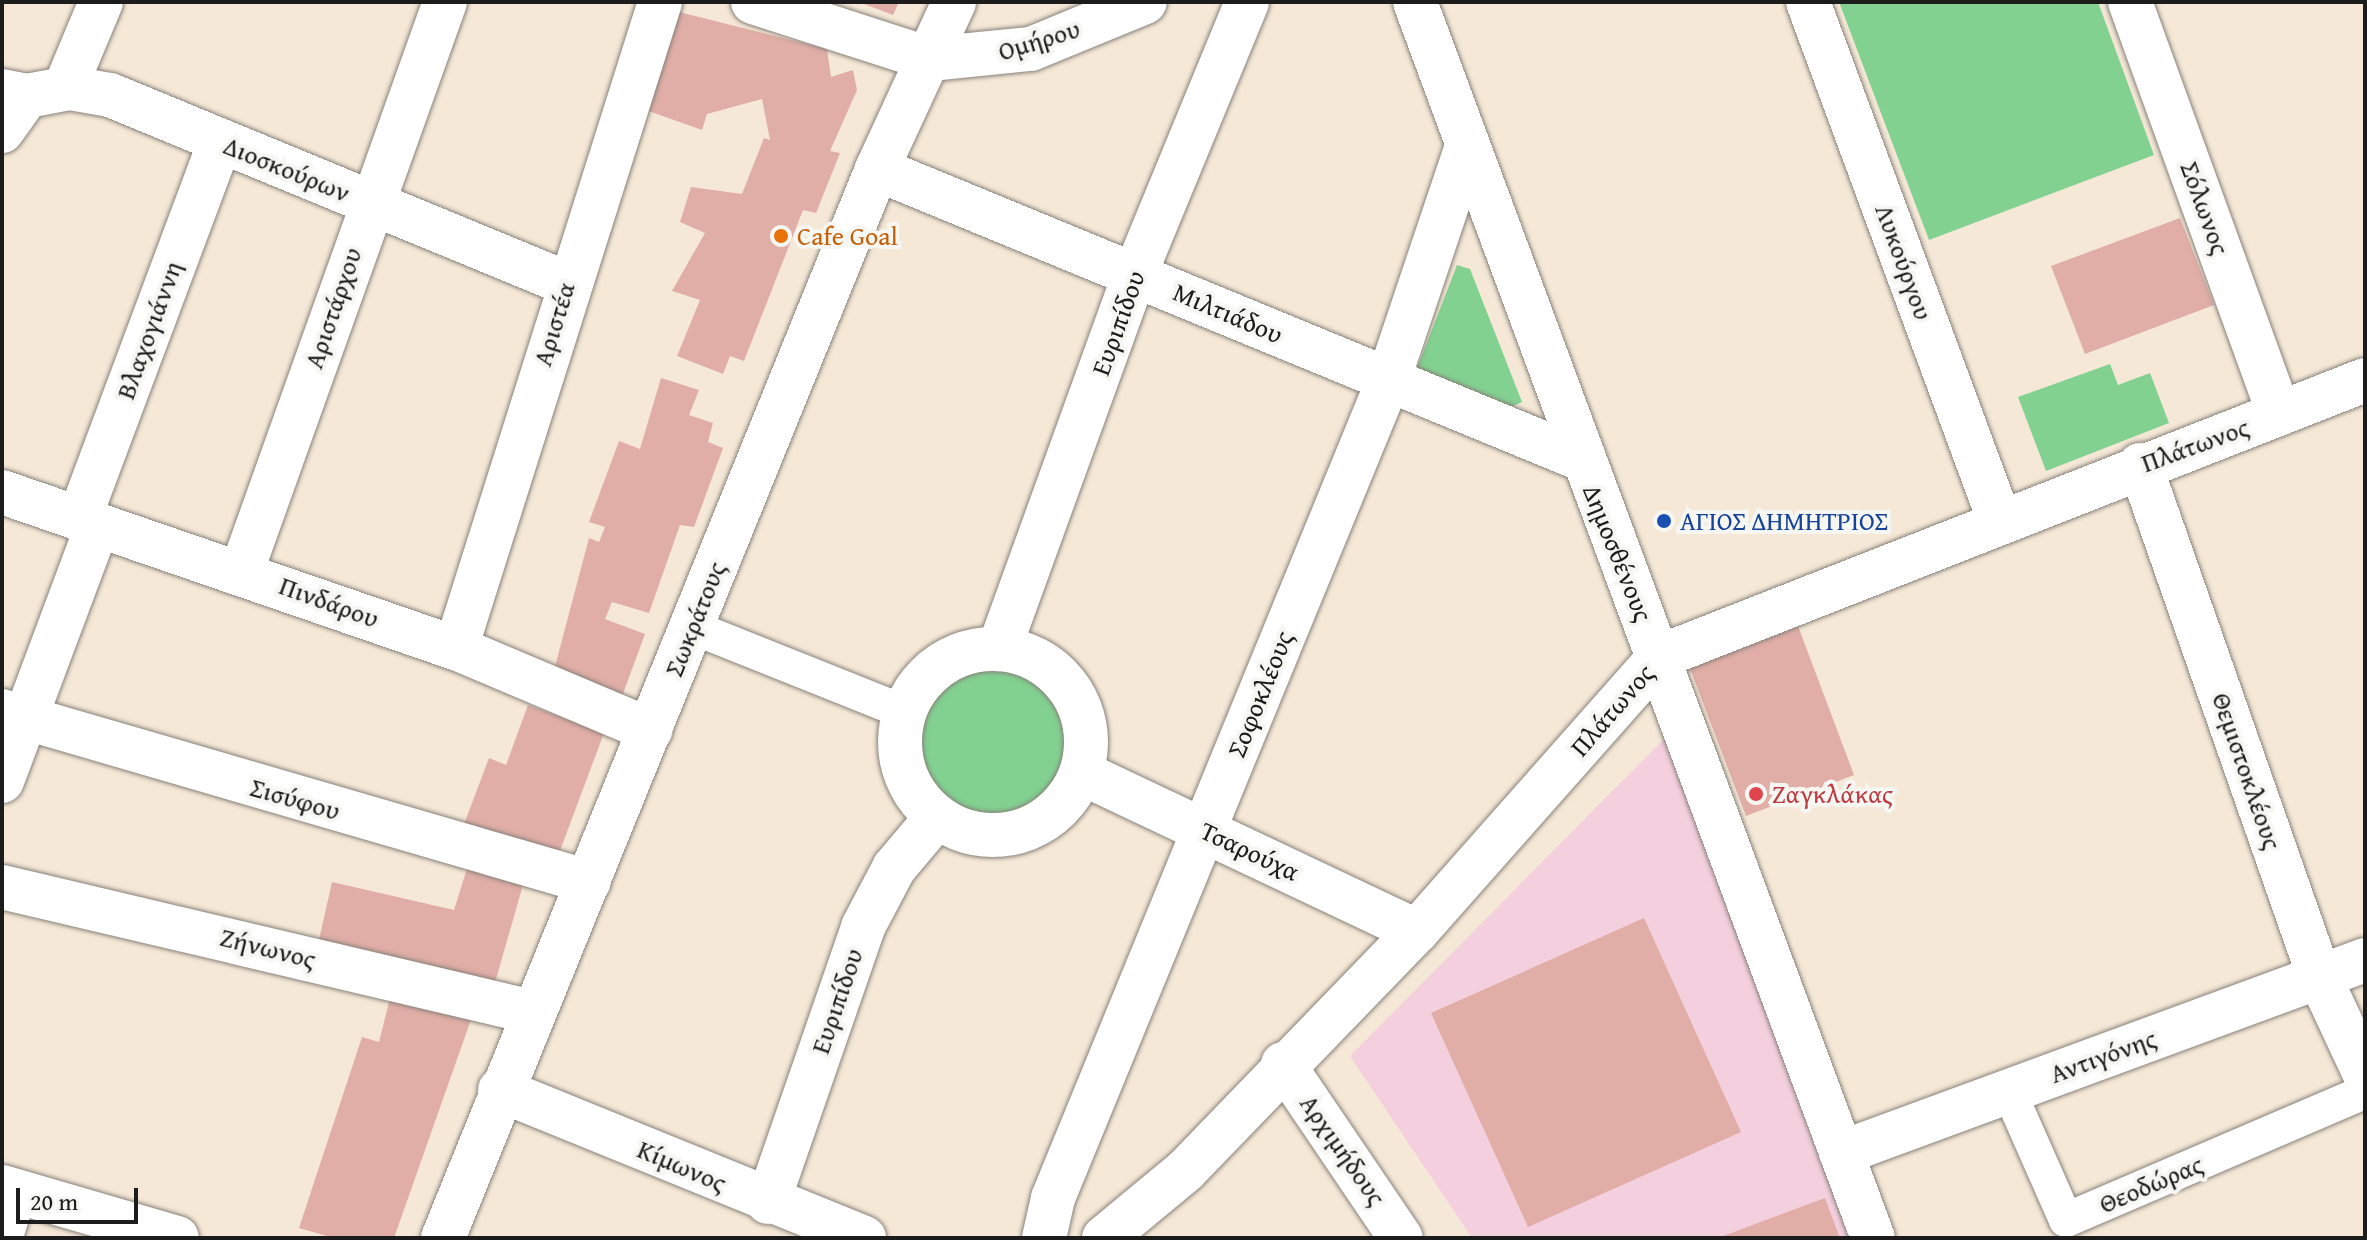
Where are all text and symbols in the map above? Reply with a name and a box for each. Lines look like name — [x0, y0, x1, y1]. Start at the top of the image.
street label: Ομήρου — [994, 13, 1084, 67]
street label: Διοσκούρων — [219, 130, 355, 208]
street label: Σόλωνος — [2174, 157, 2236, 259]
street label: Λυκούργου — [1869, 200, 1939, 324]
place label: Cafe Goal — [797, 220, 898, 252]
marker: Cafe Goal — [772, 227, 790, 245]
street label: Αριστάρχου — [298, 244, 368, 372]
street label: Βλαχογιάννη — [110, 257, 188, 403]
street label: Ευριπίδου — [1085, 266, 1151, 380]
street label: Μιλτιάδου — [1169, 276, 1287, 350]
street label: Αριστέα — [526, 278, 582, 370]
street label: Πλάτωνος — [2137, 411, 2253, 479]
street label: Δημοσθένους — [1576, 480, 1660, 626]
place label: ΑΓΙΟΣ ΔΗΜΗΤΡΙΟΣ — [1680, 505, 1888, 537]
marker: ΑΓΙΟΣ ΔΗΜΗΤΡΙΟΣ — [1655, 512, 1673, 530]
street label: Σωκράτους — [658, 557, 732, 681]
street label: Πινδάρου — [275, 570, 383, 634]
street label: Σοφοκλέους — [1221, 626, 1299, 762]
street label: Πλάτωνος — [1564, 658, 1660, 762]
street label: Θεμιστοκλέους — [2206, 689, 2288, 853]
street label: Σισύφου — [247, 771, 343, 827]
place label: Ζαγκλάκας — [1772, 778, 1893, 810]
marker: Ζαγκλάκας — [1747, 785, 1765, 803]
street label: Τσαρούχα — [1196, 815, 1304, 887]
street label: Ζήνωνος — [217, 921, 319, 975]
street label: Ευριπίδου — [804, 944, 870, 1058]
street label: Αντιγόνης — [2046, 1022, 2160, 1090]
street label: Αρχιμήδους — [1294, 1089, 1392, 1211]
street label: Κίμωνος — [633, 1133, 731, 1199]
street label: Θεοδώρας — [2094, 1148, 2208, 1220]
scale bar — [20, 1172, 142, 1222]
text: 20 m — [30, 1184, 78, 1219]

